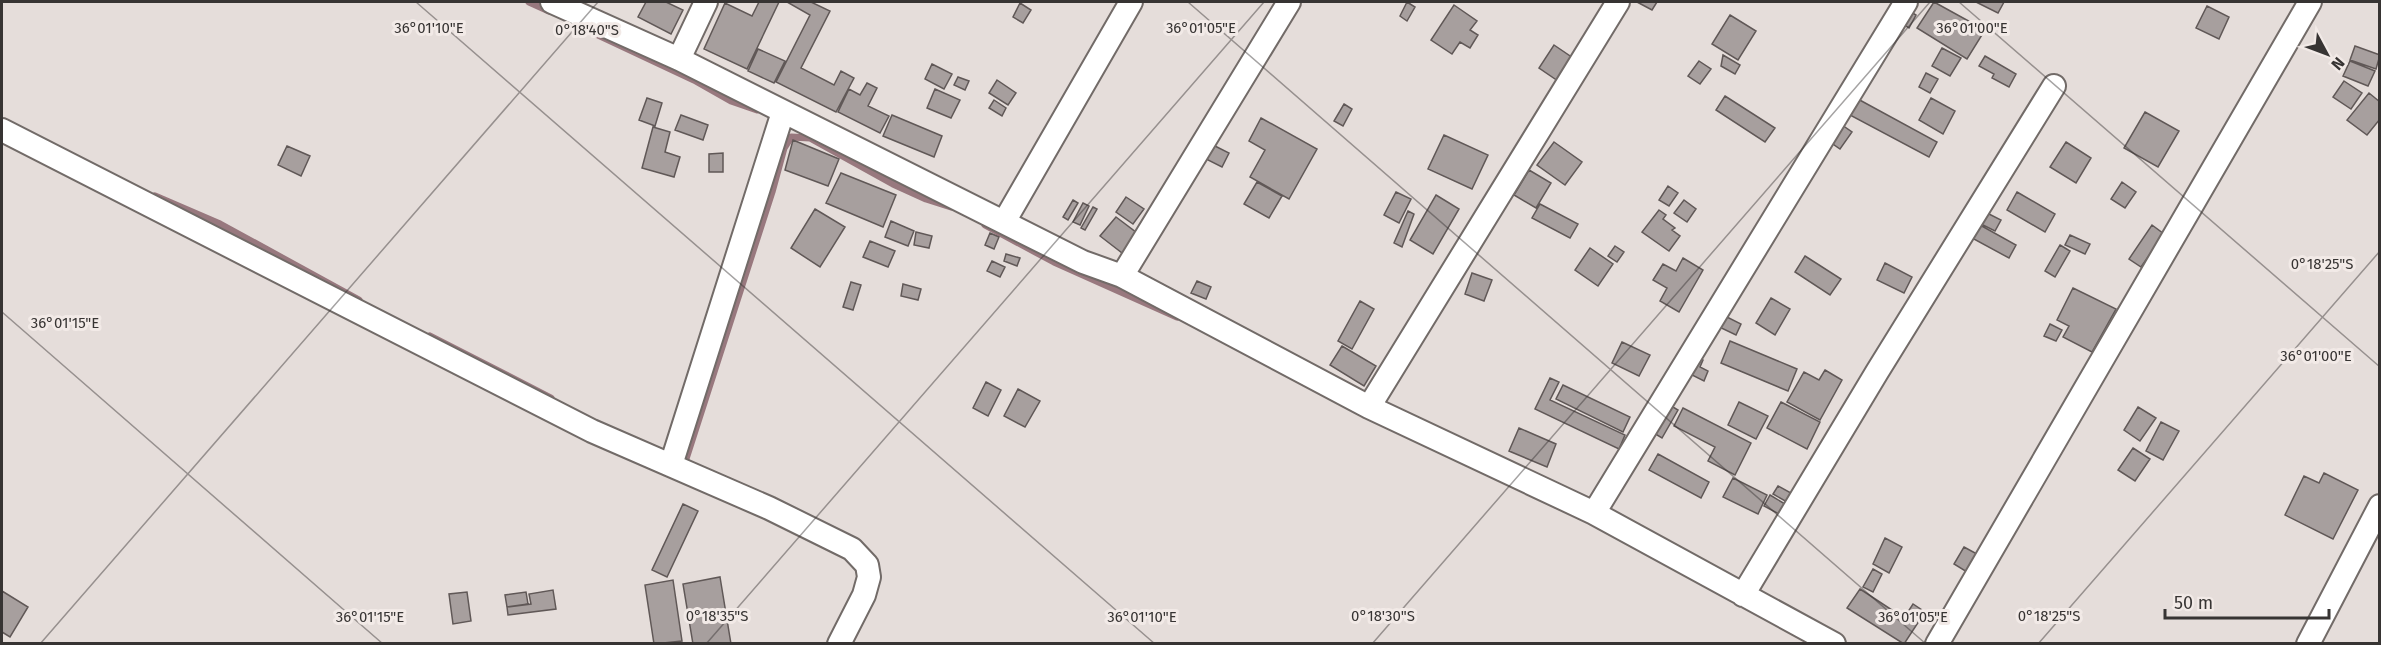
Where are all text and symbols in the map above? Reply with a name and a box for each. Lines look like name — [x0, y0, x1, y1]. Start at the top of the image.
text: 36°01'10"E — [394, 19, 464, 37]
text: 36°01'05"E — [1166, 19, 1236, 37]
text: 36°01'00"E — [1936, 19, 2008, 37]
text: 0°18'40"S — [555, 21, 619, 39]
north arrow — [2297, 24, 2357, 84]
text: N — [2327, 53, 2349, 74]
text: 0°18'25"S — [2291, 255, 2353, 273]
text: 36°01'15"E — [31, 314, 99, 332]
text: 36°01'00"E — [2280, 347, 2352, 365]
scale bar — [2165, 582, 2328, 620]
text: 50 m — [2174, 592, 2213, 614]
text: 0°18'35"S — [686, 607, 748, 625]
text: 0°18'30"S — [1351, 607, 1415, 625]
text: 0°18'25"S — [2018, 607, 2080, 625]
text: 36°01'15"E — [336, 608, 404, 626]
text: 36°01'10"E — [1107, 608, 1177, 626]
text: 36°01'05"E — [1878, 608, 1948, 626]

